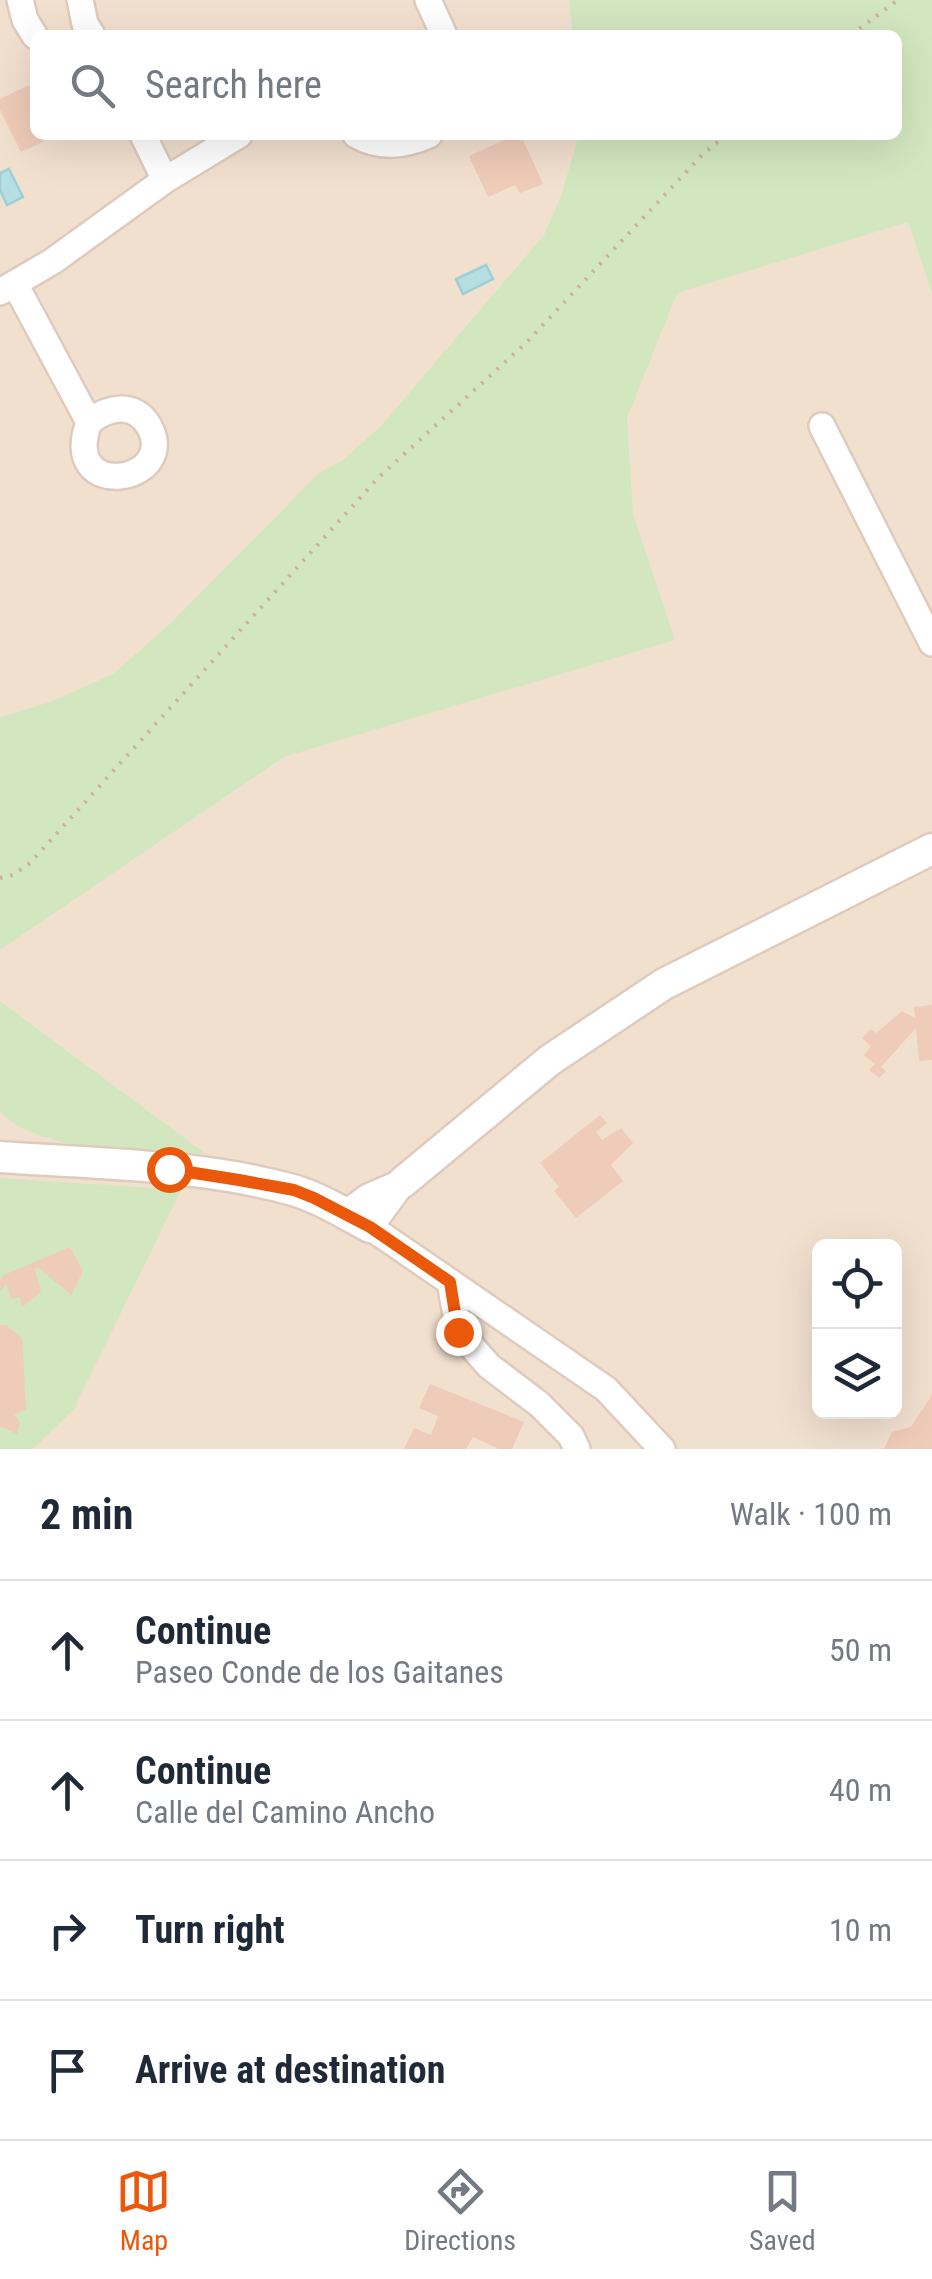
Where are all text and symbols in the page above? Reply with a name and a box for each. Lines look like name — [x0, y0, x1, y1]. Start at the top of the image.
search box — [30, 30, 902, 140]
icon: search — [65, 58, 120, 113]
text: Search here — [145, 63, 322, 107]
route start — [147, 1147, 193, 1193]
map controls — [812, 1239, 902, 1419]
button: locate — [812, 1239, 902, 1329]
route end — [436, 1310, 482, 1356]
button: layers — [812, 1329, 902, 1419]
text: 2 min — [40, 1490, 133, 1539]
text: Walk · 100 m — [730, 1495, 892, 1533]
text: Continue — [135, 1609, 271, 1653]
icon: ahead — [40, 1623, 95, 1678]
text: 50 m — [829, 1631, 892, 1669]
text: Paseo Conde de los Gaitanes — [135, 1653, 504, 1691]
text: Continue — [135, 1749, 271, 1793]
icon: ahead — [40, 1763, 95, 1818]
text: 40 m — [829, 1771, 892, 1809]
text: Calle del Camino Ancho — [135, 1793, 435, 1831]
icon: right — [40, 1903, 95, 1958]
text: Turn right — [135, 1908, 285, 1952]
text: 10 m — [829, 1911, 892, 1949]
icon: arrive — [40, 2043, 95, 2098]
text: Arrive at destination — [135, 2048, 445, 2092]
tab: Map — [116, 2164, 171, 2257]
tab: Directions — [404, 2164, 516, 2257]
tab: Saved — [749, 2164, 816, 2257]

